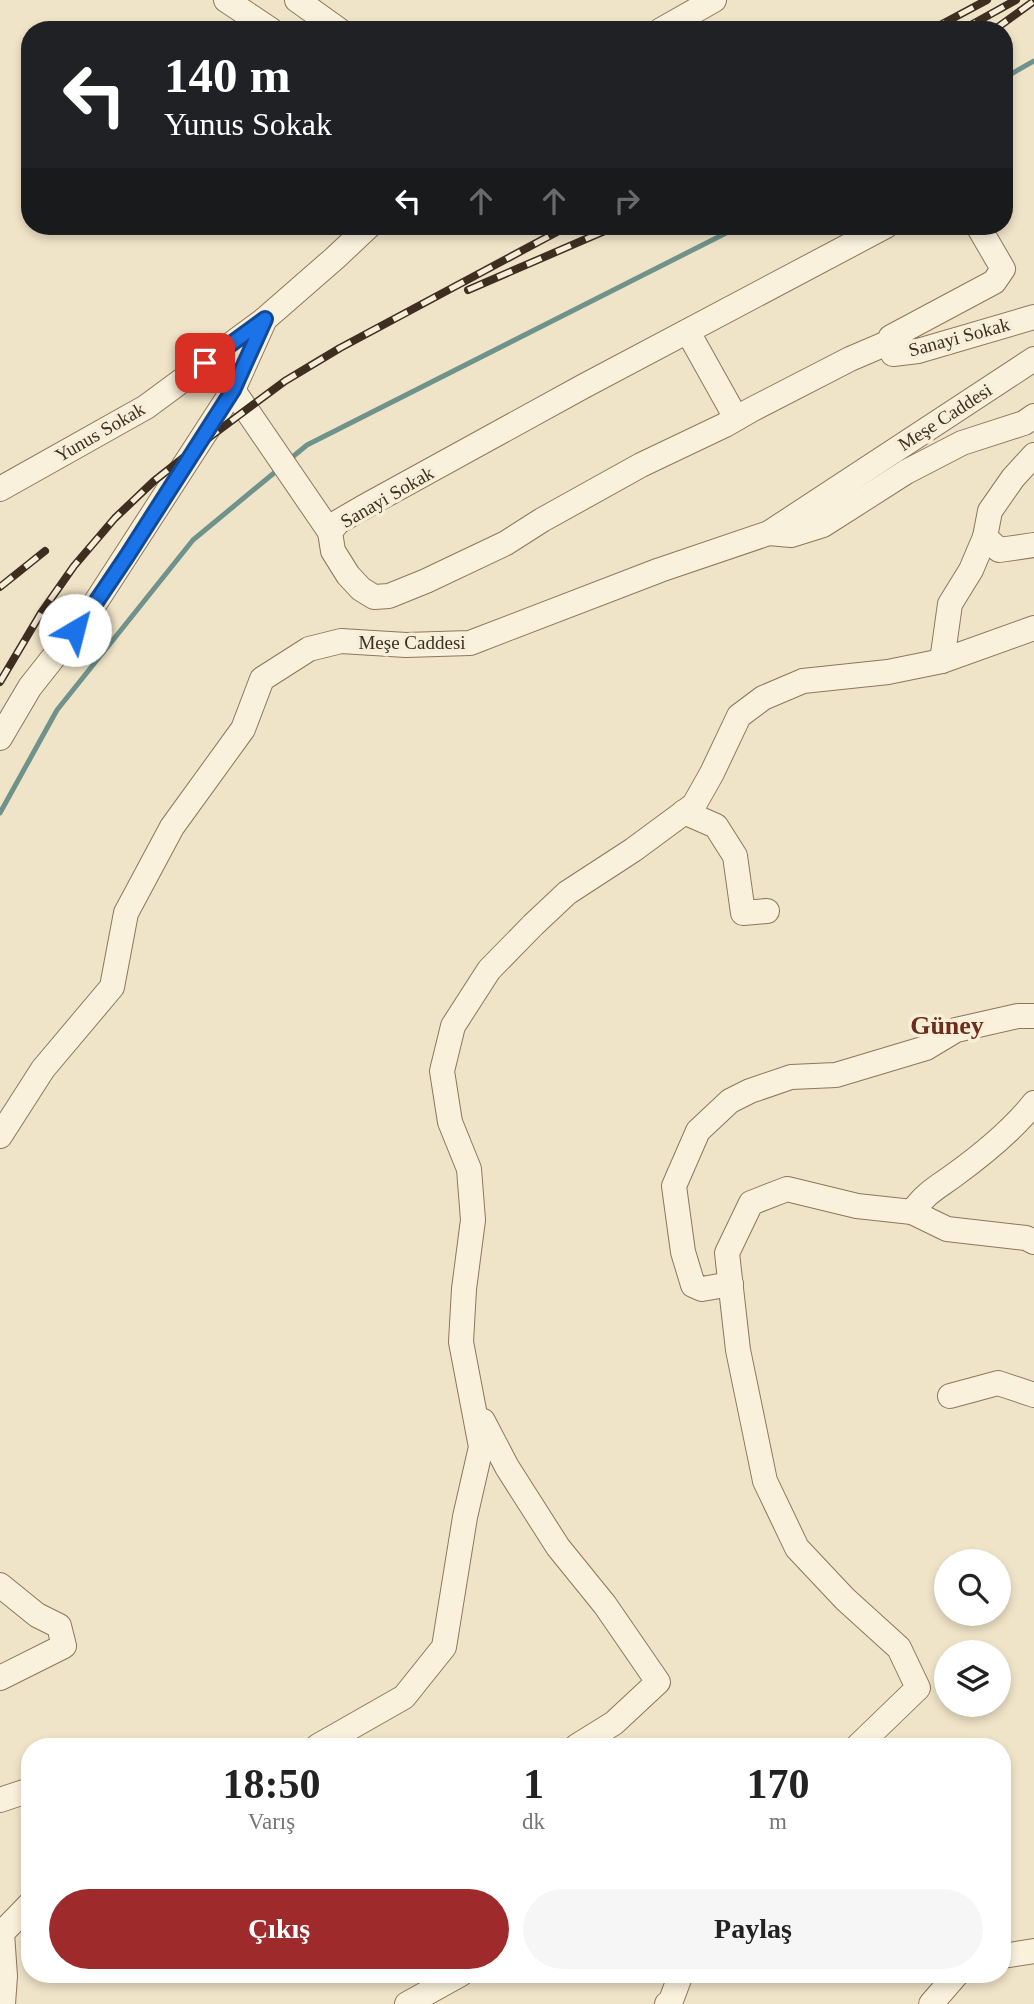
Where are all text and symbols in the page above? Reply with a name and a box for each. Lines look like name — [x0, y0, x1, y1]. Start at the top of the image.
text: 140 m — [164, 48, 291, 103]
icon: left — [49, 49, 140, 140]
text: Yunus Sokak — [164, 106, 332, 142]
icon: left — [389, 182, 427, 220]
icon: ahead — [462, 182, 500, 220]
icon: ahead — [535, 182, 573, 220]
icon: right — [608, 182, 646, 220]
street label: Sanayi Sokak — [906, 313, 1012, 361]
pin — [175, 333, 235, 393]
icon: arrive — [186, 344, 224, 382]
street label: Meşe Caddesi — [894, 379, 996, 455]
street label: Yunus Sokak — [52, 398, 149, 466]
street label: Sanayi Sokak — [337, 462, 438, 532]
position arrow — [38, 593, 112, 667]
street label: Meşe Caddesi — [358, 632, 466, 653]
district label: Güney — [910, 1011, 984, 1040]
map controls — [934, 1549, 1011, 1717]
button: search — [934, 1549, 1011, 1626]
button: layers — [934, 1640, 1011, 1717]
text: 18:50 — [223, 1761, 321, 1807]
text: 1 — [523, 1761, 544, 1807]
text: 170 — [747, 1761, 810, 1807]
text: Varış — [248, 1809, 295, 1834]
text: dk — [522, 1809, 545, 1834]
text: m — [769, 1809, 787, 1834]
button: Çıkış — [49, 1889, 509, 1969]
button: Paylaş — [523, 1889, 983, 1969]

